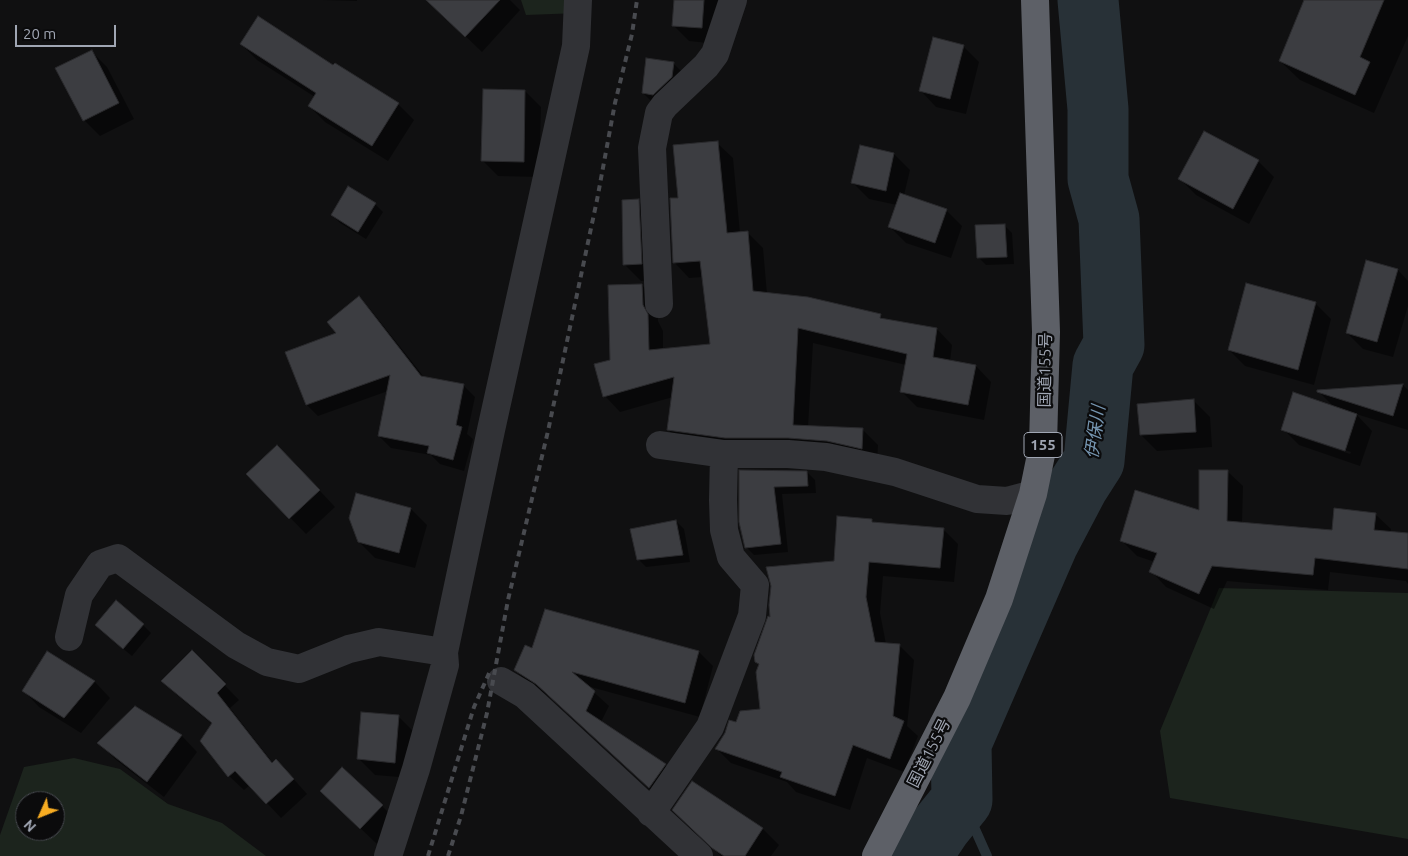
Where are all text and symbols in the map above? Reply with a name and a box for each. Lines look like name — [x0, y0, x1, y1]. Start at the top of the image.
scale bar — [18, 15, 119, 47]
text: 20 m — [23, 25, 56, 42]
street label: 国道155号 — [1035, 332, 1055, 408]
water label: 伊保川 — [1081, 404, 1109, 460]
road number: 155 — [1024, 432, 1062, 458]
street label: 国道155号 — [903, 715, 955, 791]
north arrow — [15, 791, 65, 841]
text: N — [21, 816, 39, 835]

